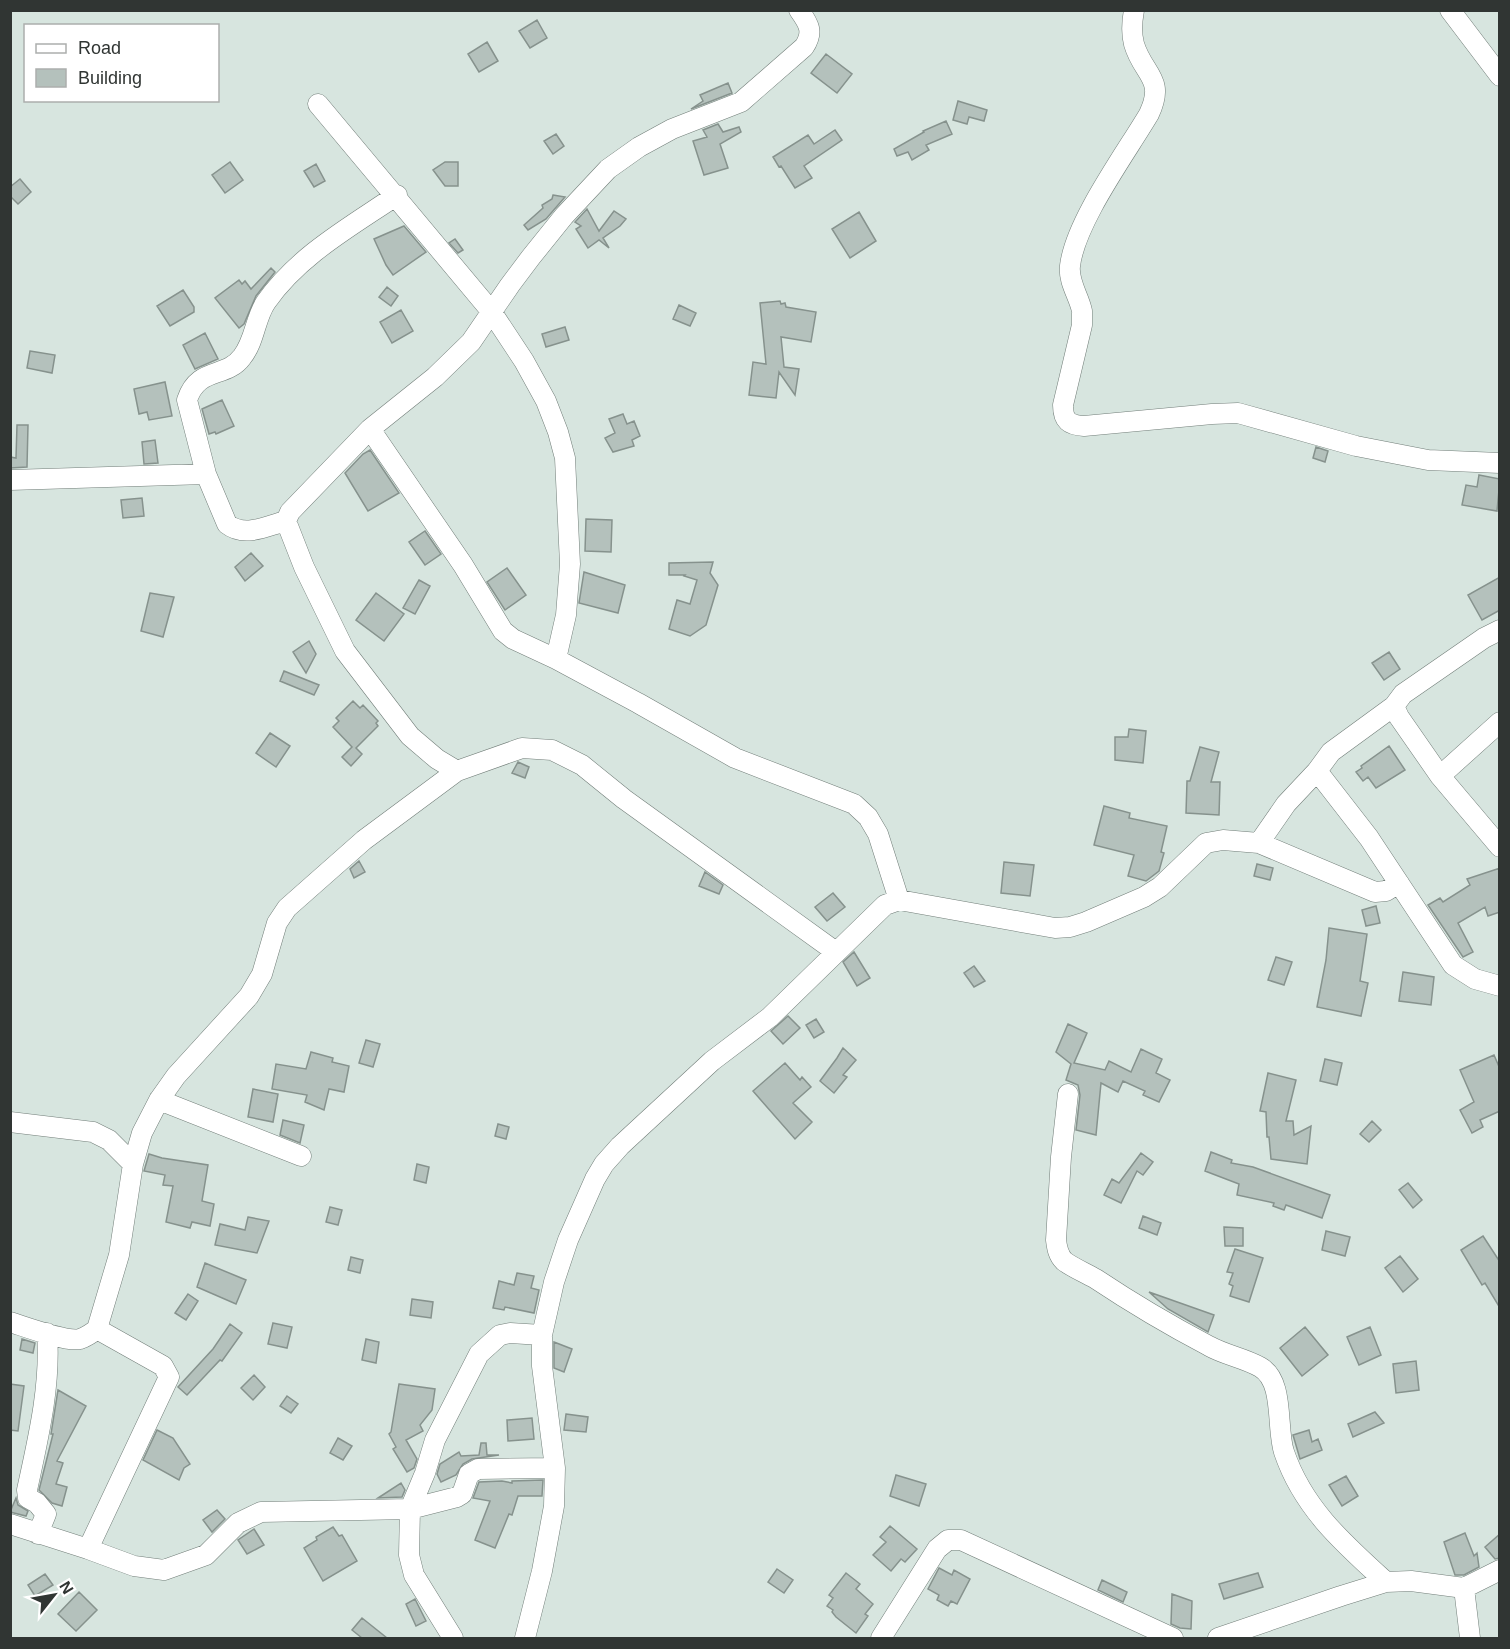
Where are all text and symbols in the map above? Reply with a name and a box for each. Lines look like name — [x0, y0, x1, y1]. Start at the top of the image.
legend — [24, 24, 219, 102]
text: Road — [78, 38, 121, 58]
text: Building — [78, 68, 142, 88]
north arrow — [24, 1565, 84, 1625]
text: N — [56, 1578, 77, 1597]

